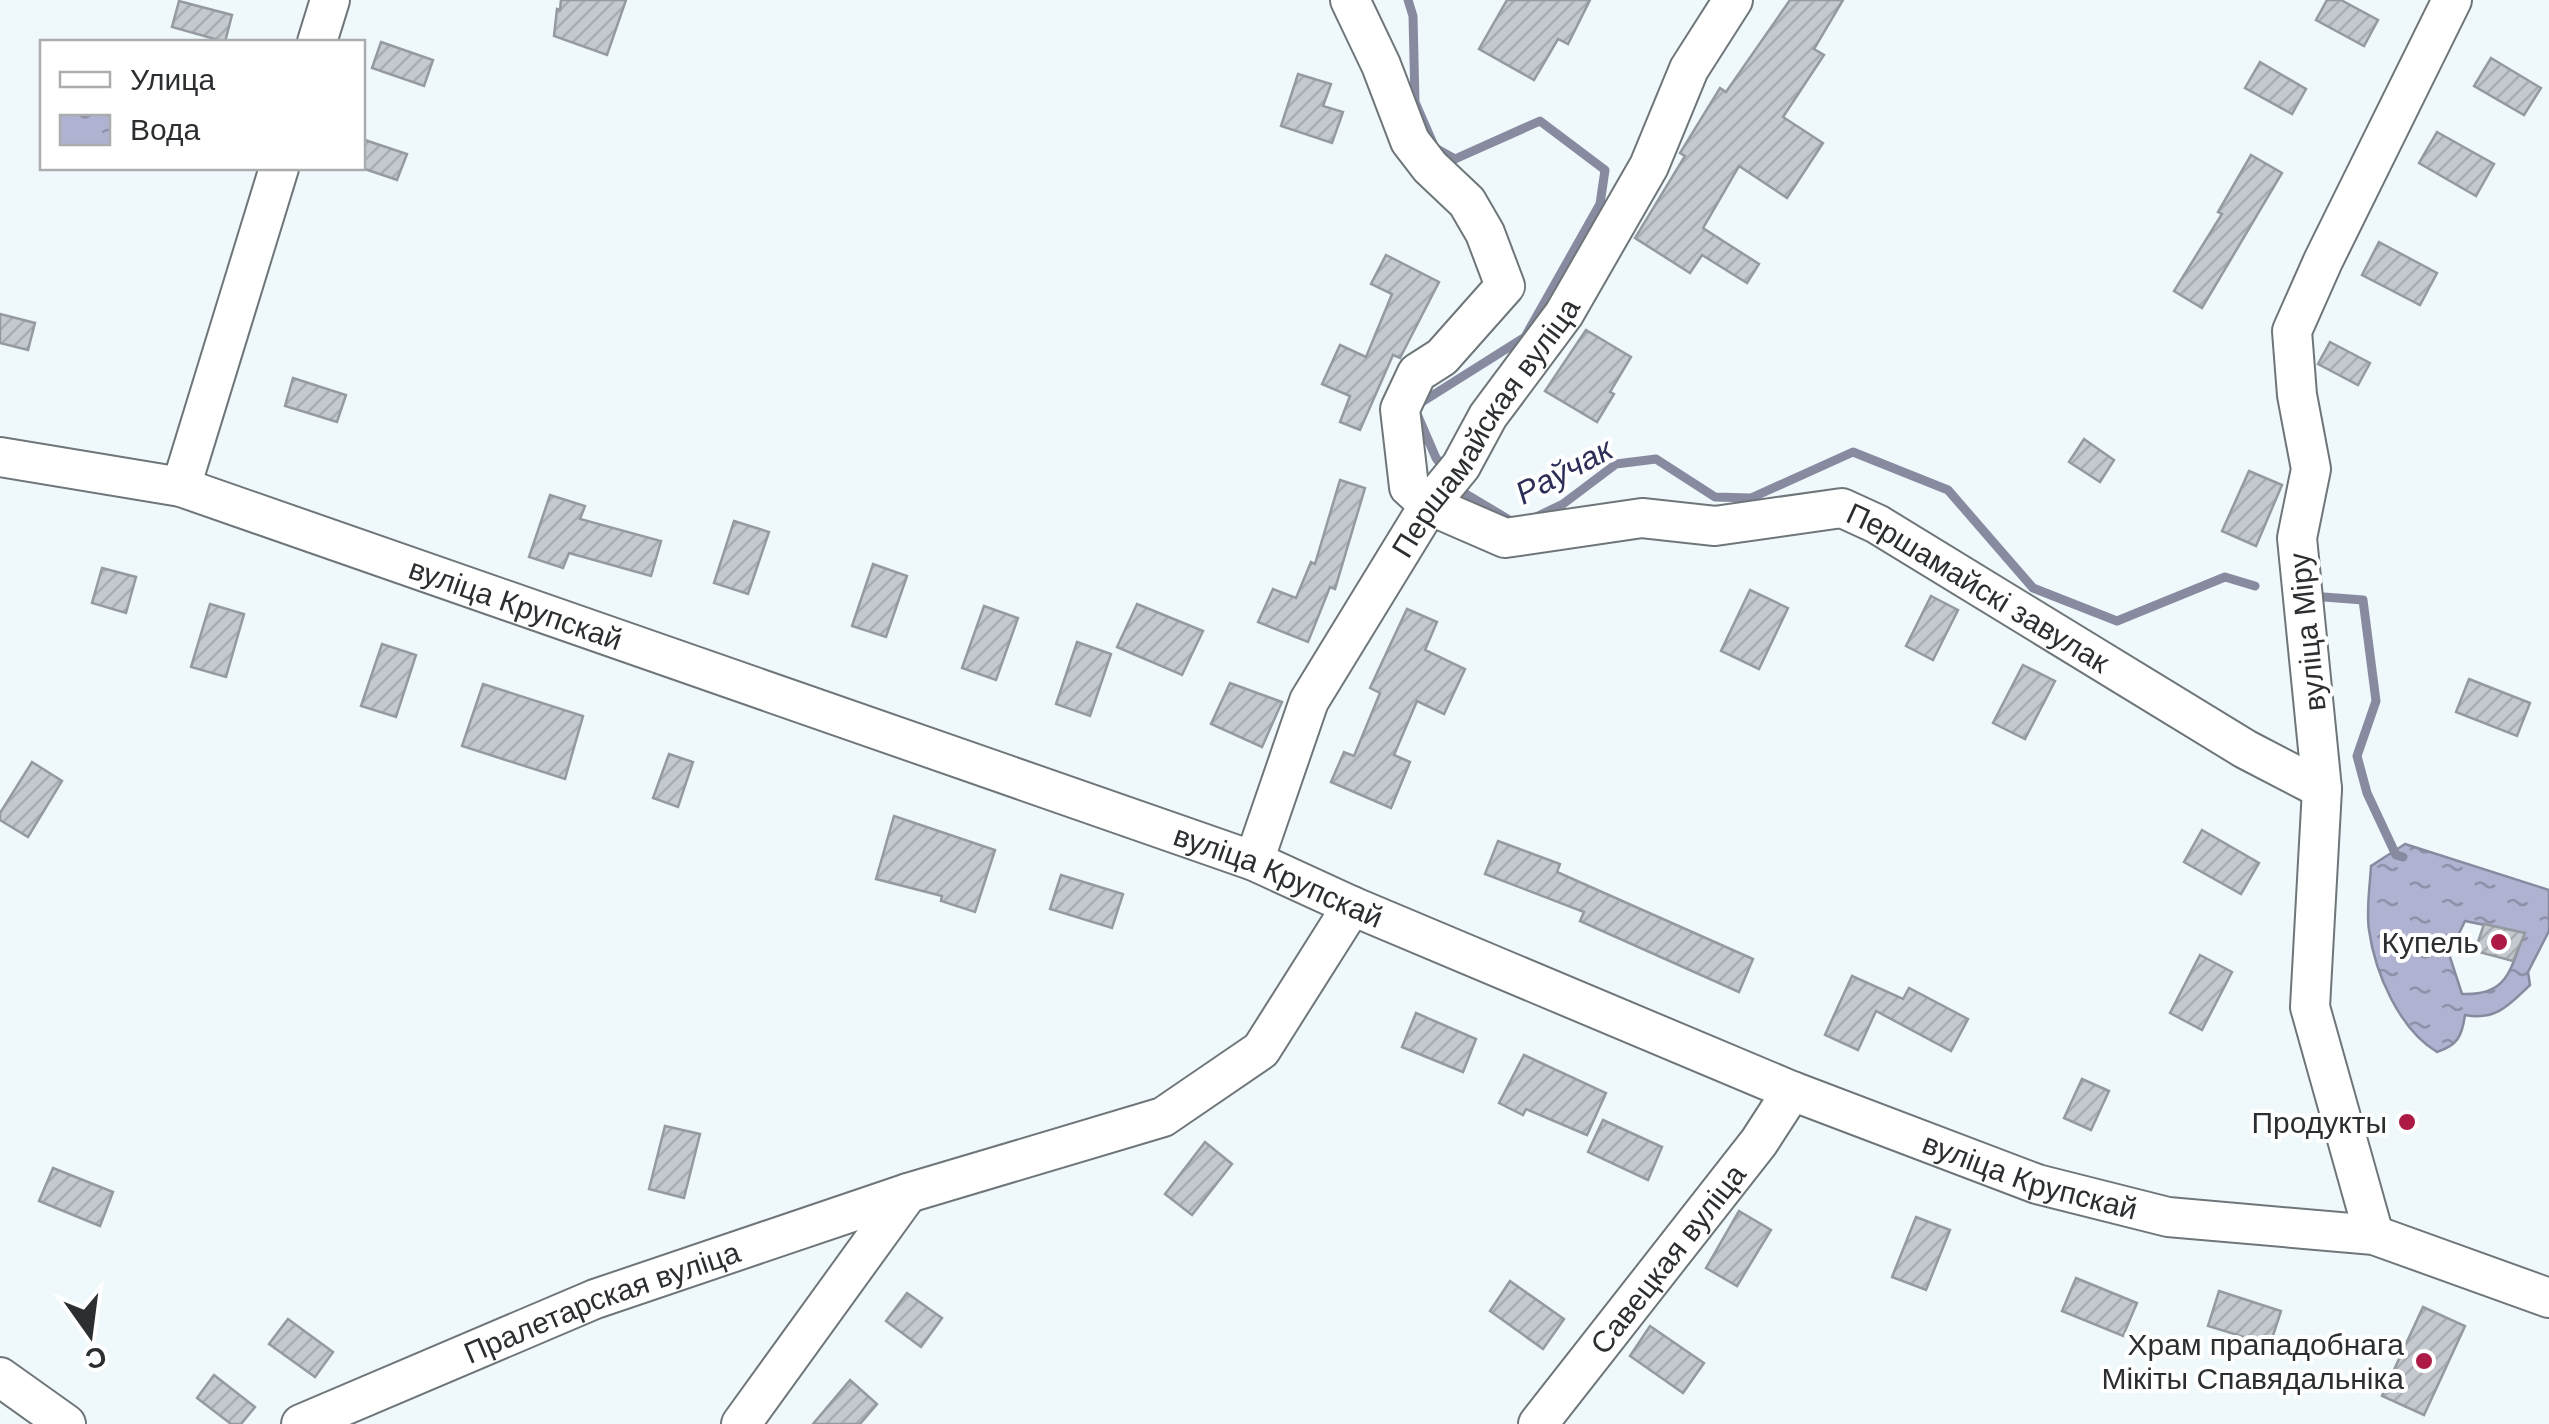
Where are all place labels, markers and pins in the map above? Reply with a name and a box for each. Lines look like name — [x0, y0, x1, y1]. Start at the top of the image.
place label: Купель — [2381, 926, 2479, 959]
marker: Купель — [2488, 931, 2510, 953]
place label: Продукты — [2251, 1106, 2387, 1139]
marker: Продукты — [2396, 1111, 2418, 1133]
place label: Храм прападобнага Мікіты Спавядальніка — [2101, 1328, 2404, 1395]
marker: Храм прападобнага Мікіты Спавядальніка — [2413, 1350, 2435, 1372]

